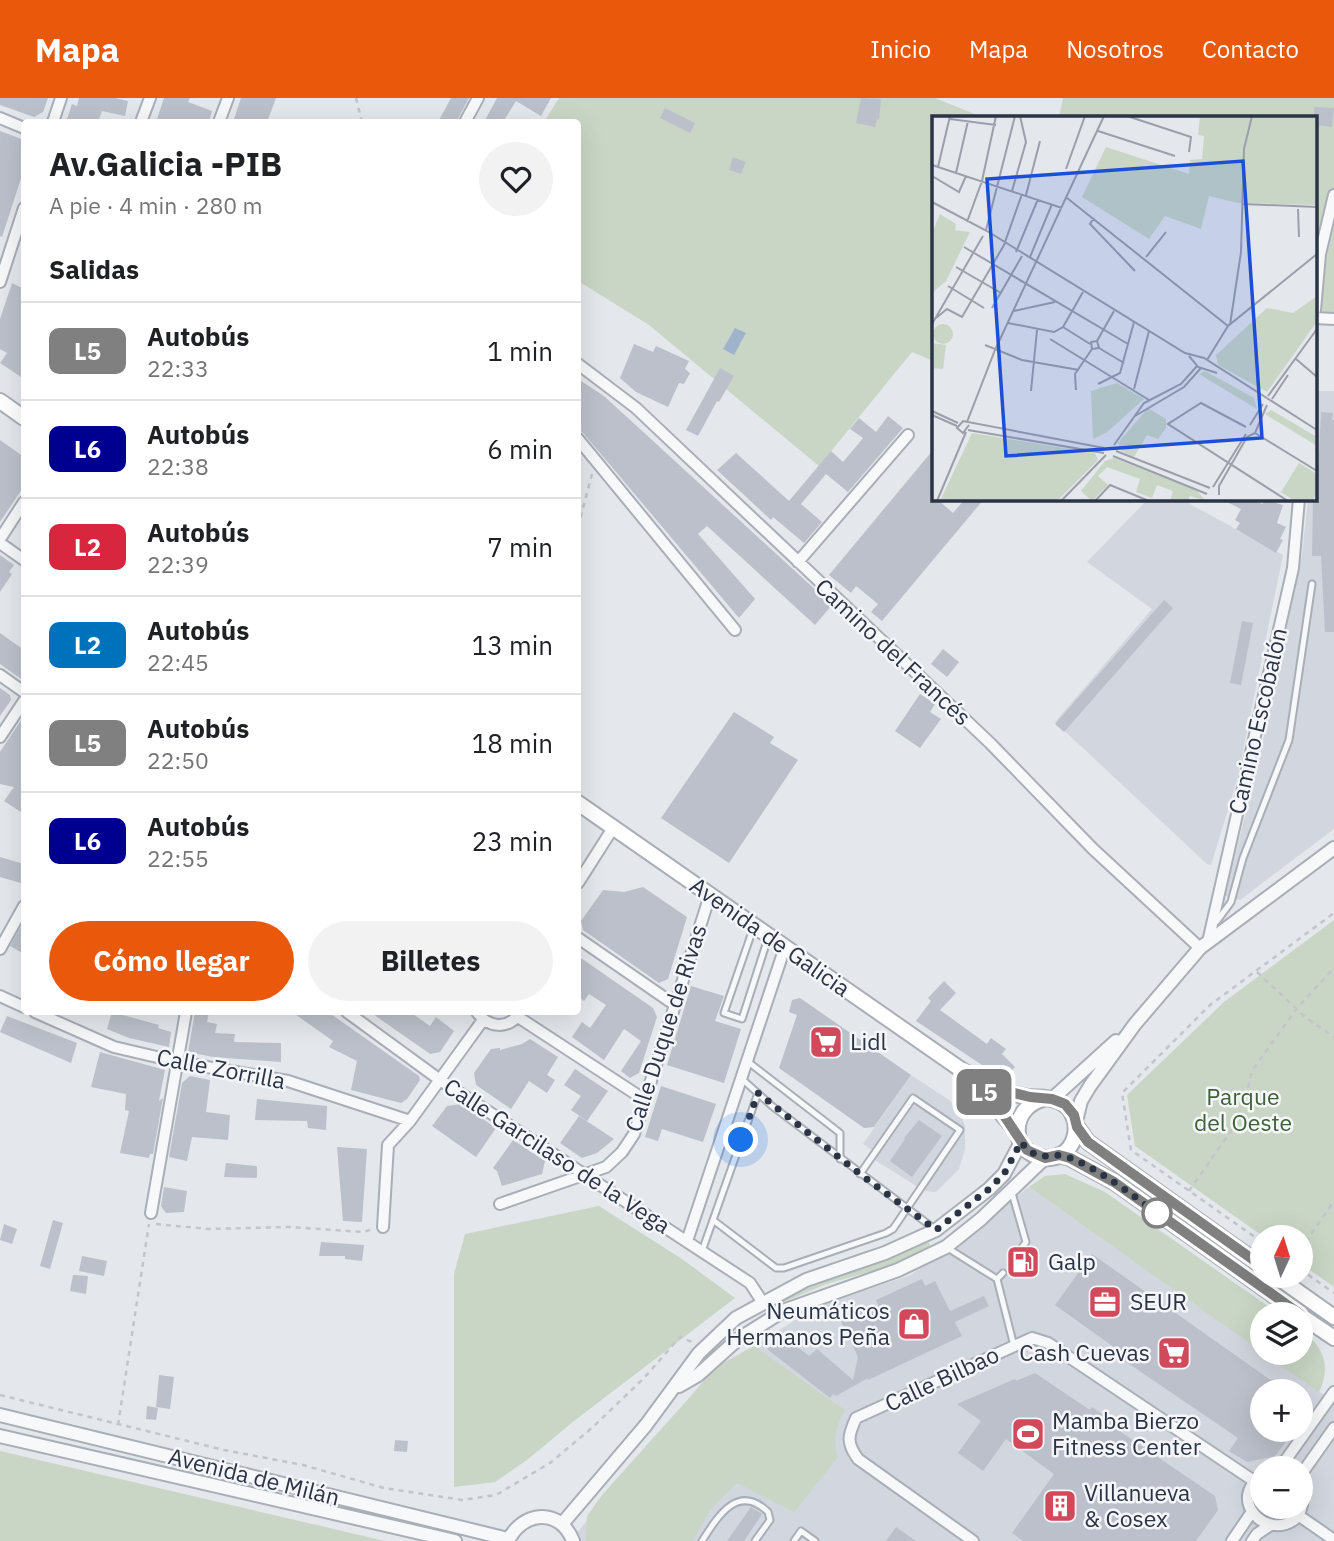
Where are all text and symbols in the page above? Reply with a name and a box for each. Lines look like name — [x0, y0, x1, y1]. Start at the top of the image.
text: Mapa — [35, 28, 120, 71]
text: Inicio — [870, 33, 931, 65]
text: Mapa — [969, 33, 1028, 65]
text: Nosotros — [1066, 33, 1164, 65]
text: Contacto — [1202, 33, 1299, 65]
inset map — [932, 116, 1316, 500]
text: Av.Galicia -PIB — [49, 142, 282, 185]
button: heart — [479, 142, 553, 216]
text: A pie · 4 min · 280 m — [49, 190, 263, 220]
text: Salidas — [49, 252, 139, 286]
text: Autobús — [147, 319, 249, 353]
text: 1 min — [487, 334, 553, 368]
text: L5 — [74, 335, 101, 367]
text: 22:33 — [147, 353, 209, 383]
text: Autobús — [147, 417, 249, 451]
text: 6 min — [487, 432, 553, 466]
text: L6 — [74, 433, 101, 465]
text: 22:38 — [147, 451, 209, 481]
text: Autobús — [147, 515, 249, 549]
text: 7 min — [487, 530, 553, 564]
text: L2 — [74, 531, 101, 563]
text: 22:39 — [147, 549, 209, 579]
street label: Camino del Francés — [809, 571, 978, 731]
text: Autobús — [147, 613, 249, 647]
street label: Camino Escobalón — [1221, 625, 1293, 817]
text: 13 min — [472, 628, 553, 662]
text: L2 — [74, 629, 101, 661]
text: 22:45 — [147, 647, 209, 677]
text: Autobús — [147, 711, 249, 745]
text: 18 min — [472, 726, 553, 760]
text: L5 — [74, 727, 101, 759]
text: 22:50 — [147, 745, 209, 775]
text: Autobús — [147, 809, 249, 843]
text: 23 min — [472, 824, 553, 858]
text: L6 — [74, 825, 101, 857]
text: 22:55 — [147, 843, 209, 873]
street label: Avenida de Galicia — [684, 870, 857, 1003]
street label: Calle Duque de Rivas — [617, 920, 713, 1135]
button: Cómo llegar — [49, 921, 294, 1001]
button: Billetes — [308, 921, 553, 1001]
supermarket icon: Lidl — [807, 1023, 845, 1061]
place label: Lidl — [850, 1026, 887, 1056]
street label: Calle Zorrilla — [154, 1041, 288, 1095]
line badge: L5 — [953, 1069, 1016, 1115]
street label: Calle Garcilaso de la Vega — [438, 1071, 677, 1240]
text: L5 — [970, 1076, 998, 1108]
park label: Parque del Oeste — [1194, 1081, 1292, 1137]
your location — [723, 1122, 758, 1157]
unlabelled marker — [1142, 1198, 1172, 1228]
north arrow — [1250, 1225, 1312, 1288]
map controls — [1250, 1225, 1313, 1519]
fuel station icon: Galp — [1004, 1243, 1042, 1281]
place label: Galp — [1048, 1246, 1096, 1276]
office icon: SEUR — [1086, 1283, 1124, 1321]
place label: SEUR — [1130, 1286, 1187, 1316]
place label: Neumáticos Hermanos Peña — [726, 1295, 890, 1351]
button: layers — [1250, 1302, 1313, 1365]
shop icon: Neumáticos Hermanos Peña — [895, 1305, 933, 1343]
supermarket icon: Cash Cuevas — [1155, 1334, 1193, 1372]
place label: Cash Cuevas — [1019, 1337, 1150, 1367]
street label: Calle Bilbao — [880, 1339, 1003, 1418]
button: + — [1250, 1379, 1313, 1442]
place label: Mamba Bierzo Fitness Center — [1052, 1405, 1202, 1461]
sports icon: Mamba Bierzo Fitness Center — [1009, 1415, 1047, 1453]
street label: Avenida de Milán — [166, 1440, 343, 1512]
button: − — [1250, 1456, 1313, 1519]
place label: Villanueva & Cosex — [1084, 1477, 1190, 1533]
building icon: Villanueva & Cosex — [1041, 1487, 1079, 1525]

